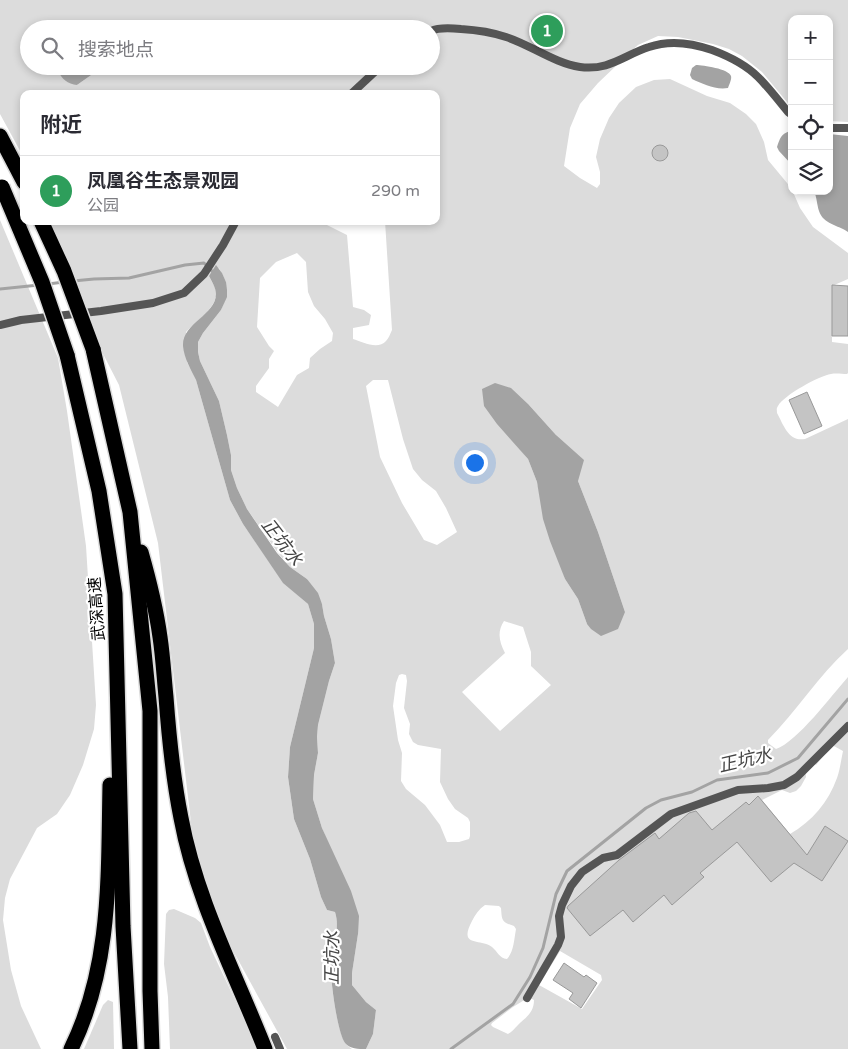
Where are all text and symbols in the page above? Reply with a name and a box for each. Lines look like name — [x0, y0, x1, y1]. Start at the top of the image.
pin: 1 — [531, 12, 563, 50]
map controls — [788, 15, 833, 195]
button: + — [788, 15, 833, 60]
search box — [20, 20, 440, 75]
icon: search — [38, 34, 66, 62]
text: 搜索地点 — [78, 39, 154, 61]
button: − — [788, 60, 833, 105]
button: locate — [788, 105, 833, 150]
text: 附近 — [40, 113, 82, 138]
button: layers — [788, 150, 833, 195]
text: 凤凰谷生态景观园 — [87, 170, 239, 192]
text: 1 — [51, 181, 61, 201]
text: 290 m — [371, 181, 420, 201]
text: 公园 — [87, 196, 119, 216]
your location — [462, 450, 488, 476]
water label: 正坑水 — [257, 514, 308, 571]
street label: 武深高速 — [85, 576, 109, 642]
water label: 正坑水 — [716, 743, 775, 777]
water label: 正坑水 — [321, 930, 343, 985]

